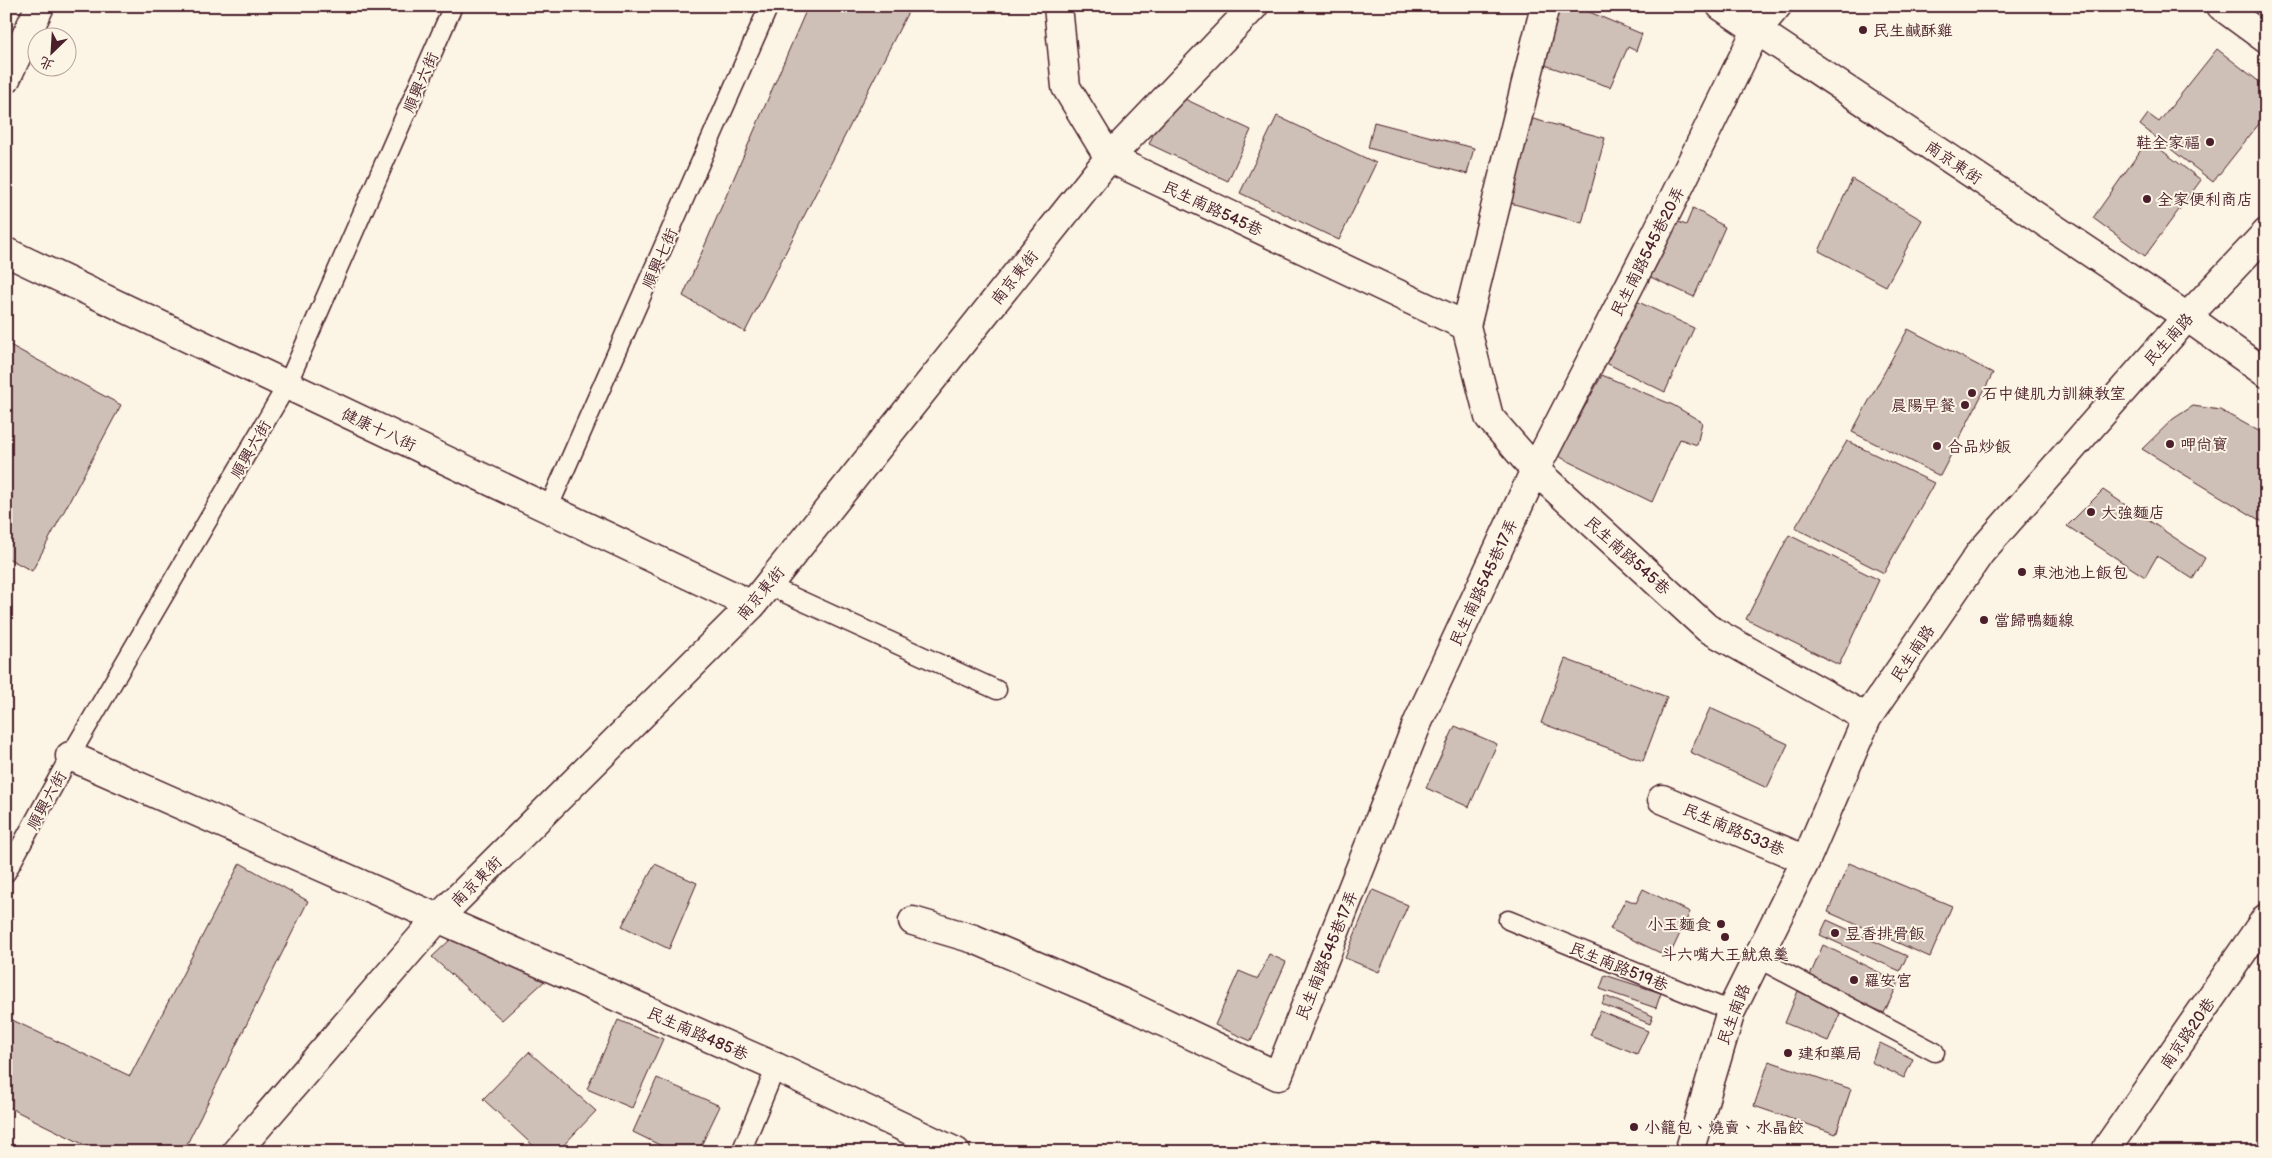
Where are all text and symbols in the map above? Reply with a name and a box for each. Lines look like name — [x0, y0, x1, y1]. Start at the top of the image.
place label: 民生鹹酥雞 — [1873, 22, 1953, 41]
marker: 民生鹹酥雞 — [1857, 24, 1869, 36]
north arrow — [28, 28, 78, 78]
street label: 順興六街 — [400, 50, 443, 116]
text: 北 — [37, 53, 57, 74]
place label: 鞋全家福 — [2136, 134, 2200, 153]
marker: 鞋全家福 — [2204, 136, 2216, 148]
street label: 南京東街 — [1921, 137, 1985, 189]
street label: 民生南路545巷 — [1159, 178, 1265, 241]
street label: 民生南路545巷20弄 — [1607, 184, 1689, 320]
place label: 全家便利商店 — [2157, 191, 2253, 210]
marker: 全家便利商店 — [2141, 193, 2153, 205]
street label: 順興七街 — [639, 226, 682, 292]
street label: 南京東街 — [988, 247, 1043, 309]
street label: 民生南路 — [2141, 310, 2198, 370]
place label: 石中健肌力訓練教室 — [1982, 385, 2126, 404]
marker: 石中健肌力訓練教室 — [1966, 387, 1978, 399]
place label: 晨陽早餐 — [1891, 397, 1955, 416]
marker: 晨陽早餐 — [1959, 399, 1971, 411]
street label: 健康十八街 — [338, 405, 419, 456]
street label: 順興六街 — [227, 417, 276, 482]
place label: 呷尚寶 — [2180, 436, 2228, 455]
place label: 合品炒飯 — [1947, 438, 2011, 457]
marker: 呷尚寶 — [2164, 438, 2176, 450]
marker: 合品炒飯 — [1931, 440, 1943, 452]
place label: 大強麵店 — [2101, 504, 2165, 523]
marker: 大強麵店 — [2085, 506, 2097, 518]
street label: 民生南路545巷 — [1580, 513, 1674, 599]
street label: 民生南路545巷17弄 — [1447, 516, 1522, 649]
street label: 南京東街 — [733, 563, 789, 625]
place label: 東池池上飯包 — [2032, 564, 2128, 583]
marker: 東池池上飯包 — [2016, 566, 2028, 578]
place label: 當歸鴨麵線 — [1994, 612, 2074, 631]
marker: 當歸鴨麵線 — [1978, 614, 1990, 626]
street label: 民生南路 — [1887, 622, 1939, 686]
street label: 順興六街 — [23, 768, 71, 833]
street label: 民生南路533巷 — [1680, 800, 1787, 860]
street label: 南京東街 — [448, 853, 506, 911]
street label: 民生南路545巷17弄 — [1293, 888, 1362, 1023]
place label: 小玉麵食 — [1647, 916, 1711, 935]
marker: 小玉麵食 — [1715, 918, 1727, 930]
place label: 昱香排骨飯 — [1845, 925, 1925, 944]
marker: 昱香排骨飯 — [1829, 927, 1841, 939]
marker: 斗六嘴大王魷魚羹 — [1719, 931, 1731, 943]
street label: 民生南路519巷 — [1566, 939, 1670, 996]
place label: 斗六嘴大王魷魚羹 — [1661, 946, 1789, 965]
place label: 羅安宮 — [1864, 972, 1912, 991]
marker: 羅安宮 — [1848, 974, 1860, 986]
street label: 民生南路 — [1714, 981, 1755, 1048]
street label: 南京路20巷 — [2157, 994, 2220, 1073]
street label: 民生南路485巷 — [644, 1004, 751, 1065]
place label: 建和藥局 — [1798, 1045, 1862, 1064]
marker: 建和藥局 — [1782, 1047, 1794, 1059]
place label: 小籠包、燒賣、水晶餃 — [1644, 1119, 1804, 1138]
marker: 小籠包、燒賣、水晶餃 — [1628, 1121, 1640, 1133]

